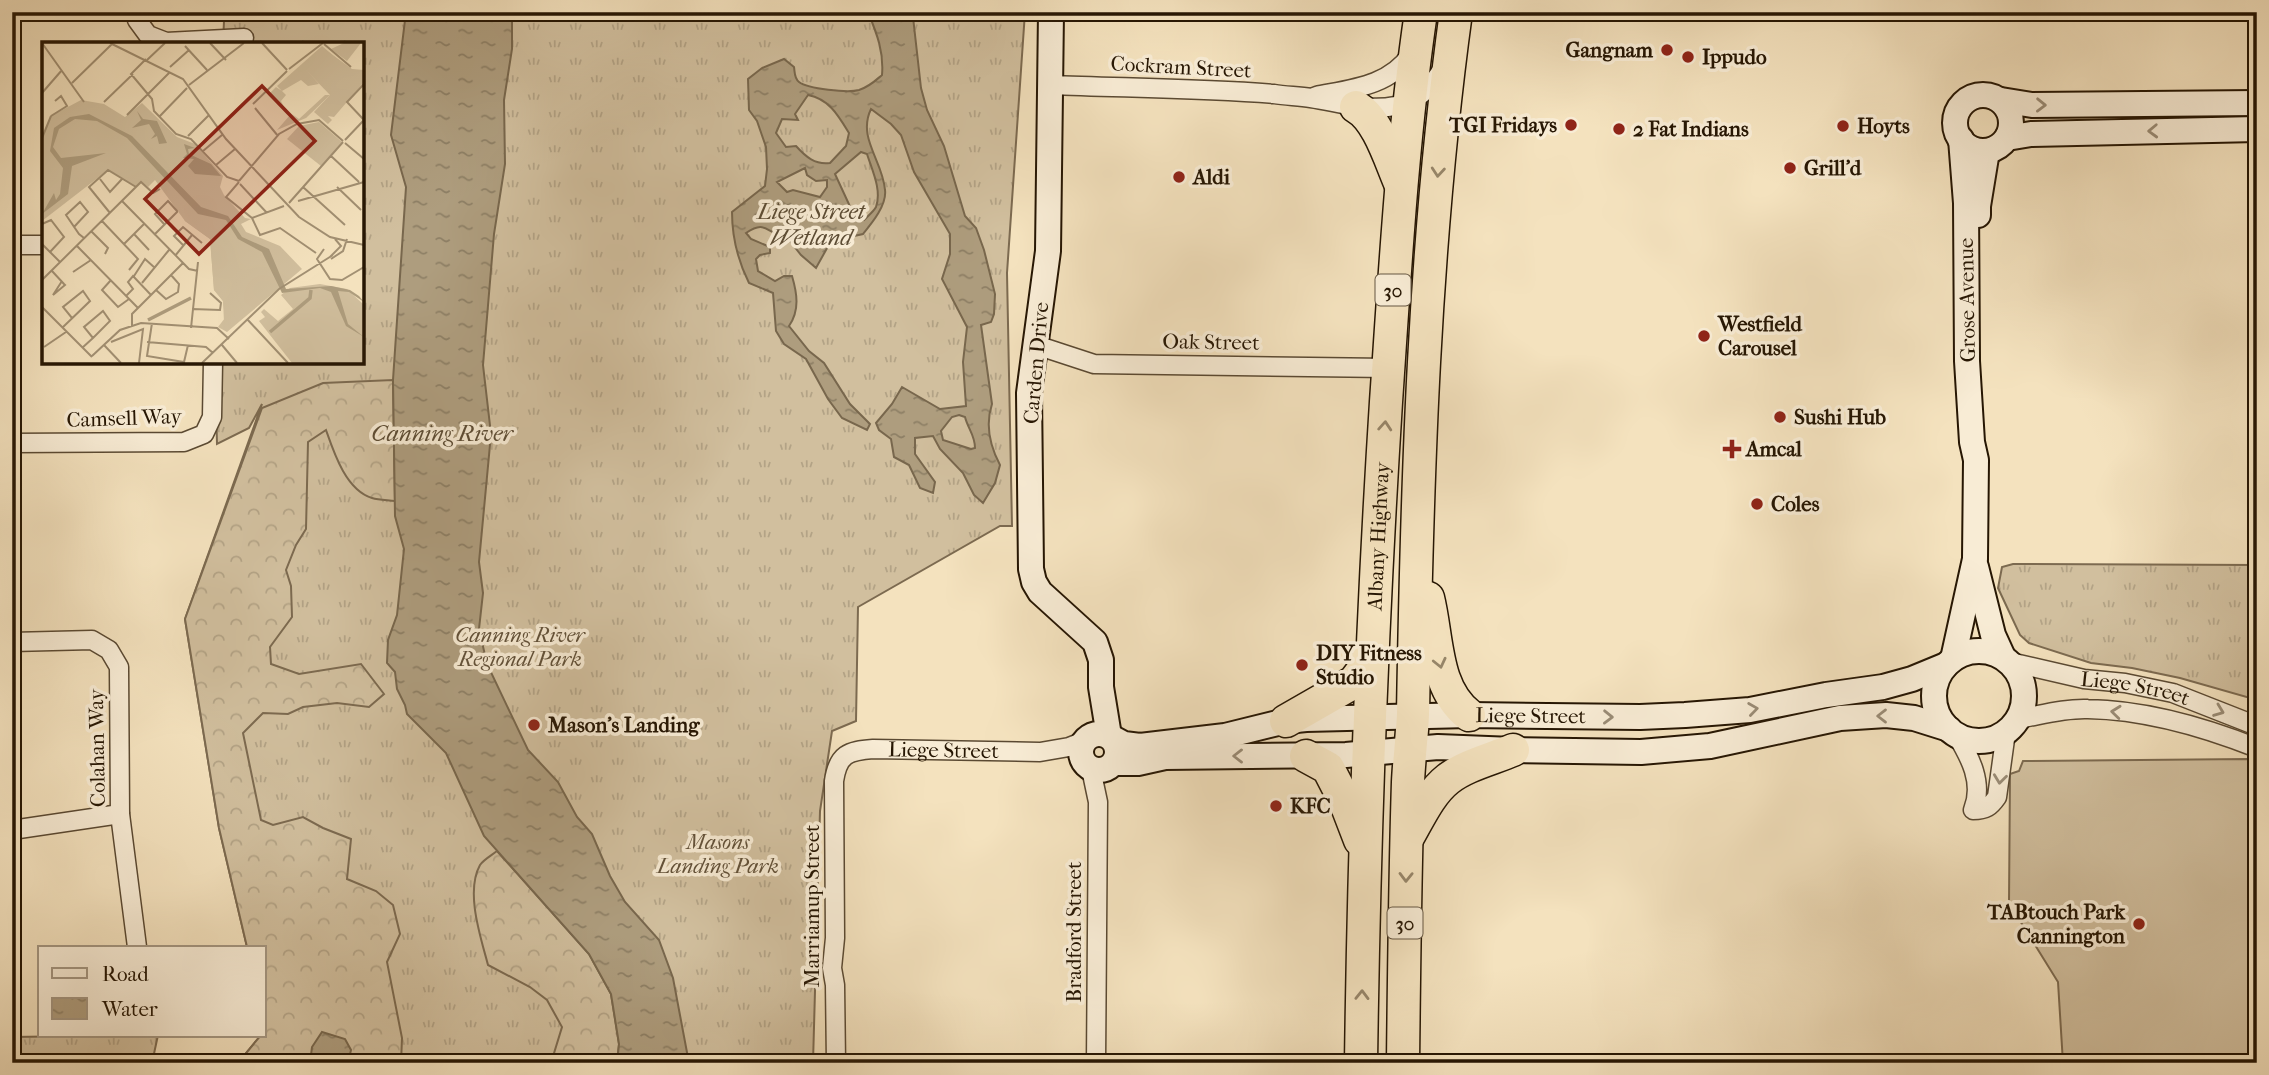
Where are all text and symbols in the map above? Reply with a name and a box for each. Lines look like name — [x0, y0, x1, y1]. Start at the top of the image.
place label: Gangnam — [1566, 38, 1654, 62]
inset map — [42, 42, 364, 364]
marker: Gangnam — [1659, 42, 1675, 58]
place label: Ippudo — [1702, 45, 1767, 69]
marker: Ippudo — [1680, 49, 1696, 65]
street label: Cockram Street — [1110, 51, 1252, 83]
one-way arrow — [2037, 97, 2047, 113]
place label: TGI Fridays — [1448, 113, 1557, 137]
place label: Hoyts — [1857, 114, 1910, 138]
marker: TGI Fridays — [1563, 117, 1579, 133]
place label: 2 Fat Indians — [1633, 117, 1749, 141]
marker: Hoyts — [1835, 118, 1851, 134]
marker: 2 Fat Indians — [1611, 121, 1627, 137]
one-way arrow — [2147, 123, 2158, 138]
place label: Grill'd — [1804, 156, 1862, 180]
marker: Grill'd — [1782, 160, 1798, 176]
place label: Aldi — [1191, 165, 1231, 189]
one-way arrow — [1430, 166, 1445, 178]
marker: Aldi — [1171, 169, 1187, 185]
water label: Liege Street Wetland — [755, 198, 867, 251]
street label: Grose Avenue — [1954, 237, 1980, 363]
road number: 30 — [1376, 274, 1410, 306]
street label: Carden Drive — [1019, 301, 1053, 425]
place label: Westfield Carousel — [1717, 312, 1803, 360]
marker: Westfield Carousel — [1696, 328, 1712, 344]
street label: Oak Street — [1162, 329, 1260, 355]
street label: Camsell Way — [66, 404, 183, 432]
place label: Sushi Hub — [1794, 405, 1886, 429]
marker: Sushi Hub — [1772, 409, 1788, 425]
water label: Canning River — [371, 420, 515, 447]
one-way arrow — [1377, 421, 1392, 432]
place label: Amcal — [1744, 437, 1802, 461]
marker: Amcal — [1724, 441, 1740, 457]
street label: Albany Highway — [1362, 461, 1394, 612]
place label: Coles — [1771, 492, 1820, 516]
marker: Coles — [1749, 496, 1765, 512]
park label: Canning River Regional Park — [455, 623, 586, 671]
place label: DIY Fitness Studio — [1316, 641, 1422, 689]
marker: DIY Fitness Studio — [1294, 657, 1310, 673]
one-way arrow — [1432, 657, 1447, 669]
street label: Liege Street — [2080, 667, 2194, 711]
street label: Colahan Way — [84, 688, 110, 807]
one-way arrow — [1747, 701, 1759, 716]
street label: Liege Street — [1475, 703, 1587, 728]
one-way arrow — [2212, 703, 2225, 717]
one-way arrow — [2110, 704, 2122, 719]
one-way arrow — [1877, 708, 1887, 724]
one-way arrow — [1603, 709, 1614, 725]
place label: Mason's Landing — [547, 713, 700, 737]
marker: Mason's Landing — [526, 717, 542, 733]
street label: Liege Street — [888, 737, 999, 763]
one-way arrow — [1232, 748, 1243, 764]
one-way arrow — [1992, 773, 2007, 785]
place label: KFC — [1290, 794, 1331, 818]
marker: KFC — [1268, 798, 1284, 814]
street label: Marriamup Street — [800, 824, 824, 988]
park label: Masons Landing Park — [655, 830, 779, 878]
street label: Bradford Street — [1062, 861, 1086, 1002]
one-way arrow — [1398, 872, 1414, 882]
place label: TABtouch Park Cannington — [1986, 900, 2126, 948]
road number: 30 — [1388, 908, 1422, 939]
marker: TABtouch Park Cannington — [2131, 916, 2147, 932]
legend — [38, 946, 266, 1036]
text: Road — [102, 962, 149, 986]
one-way arrow — [1354, 989, 1370, 999]
text: Water — [101, 997, 158, 1021]

